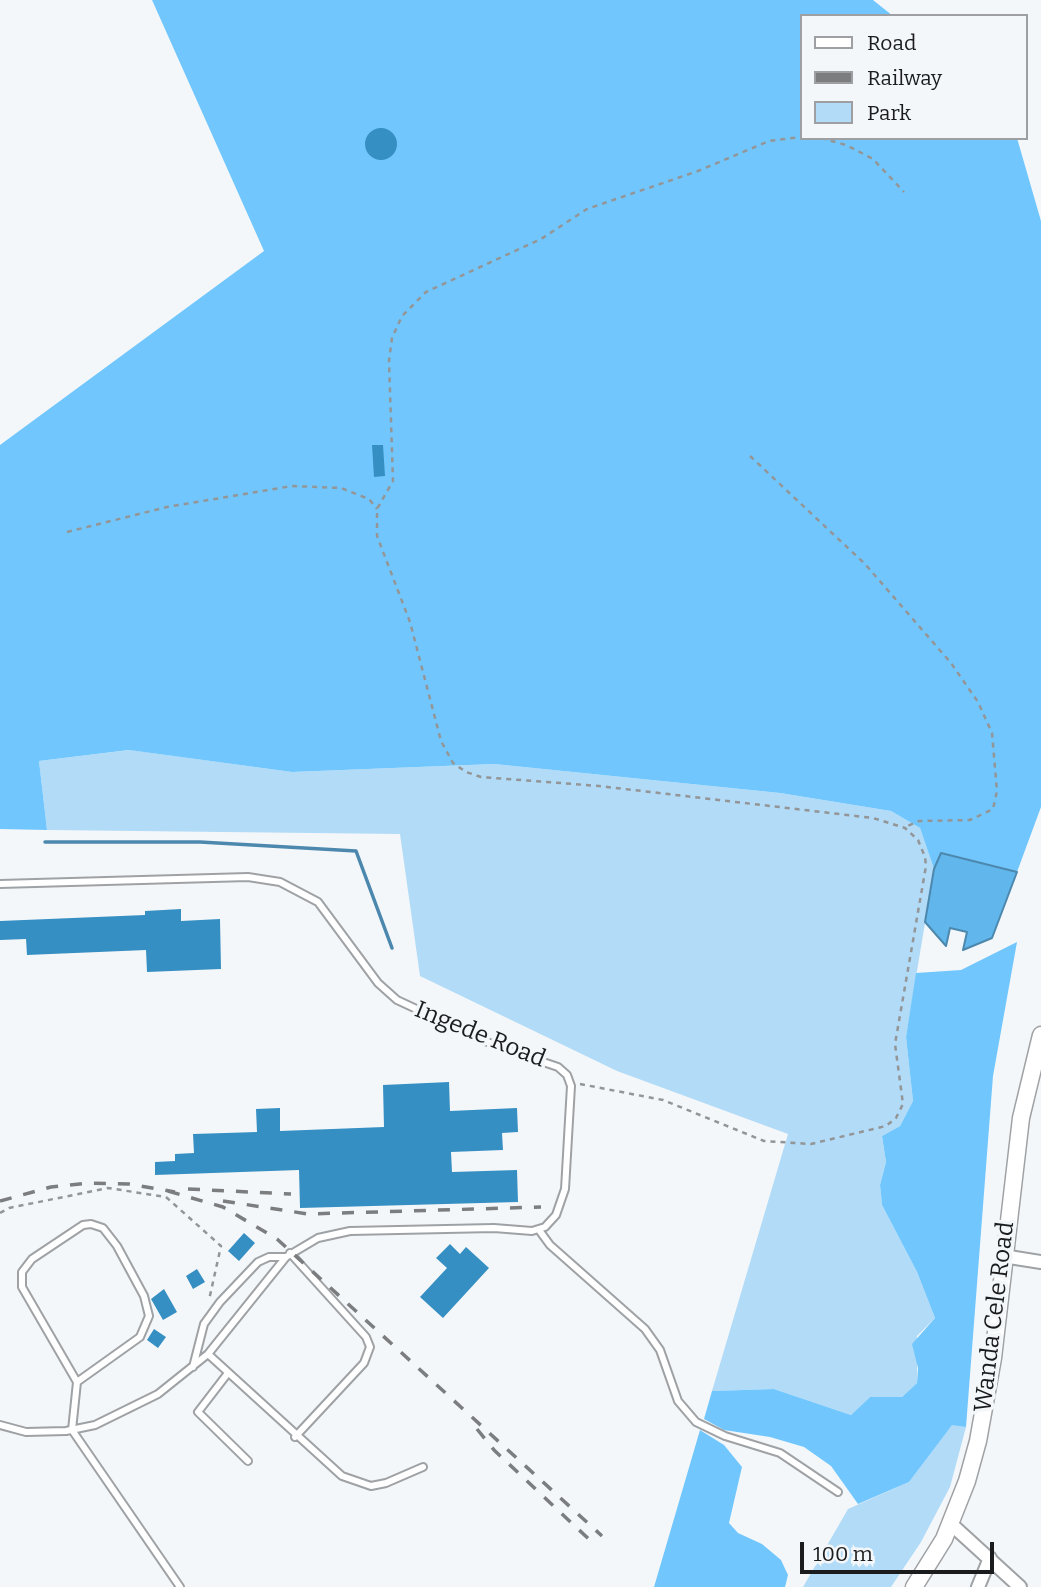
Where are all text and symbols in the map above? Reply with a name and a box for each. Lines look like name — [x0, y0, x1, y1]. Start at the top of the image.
legend — [800, 14, 1027, 140]
text: Road — [867, 30, 916, 56]
text: Railway — [867, 65, 942, 91]
text: Park — [867, 100, 911, 126]
street label: Ingede Road — [410, 996, 550, 1074]
street label: Wanda Cele Road — [969, 1220, 1021, 1414]
scale bar — [803, 1528, 997, 1572]
text: 100 m — [813, 1541, 873, 1567]

